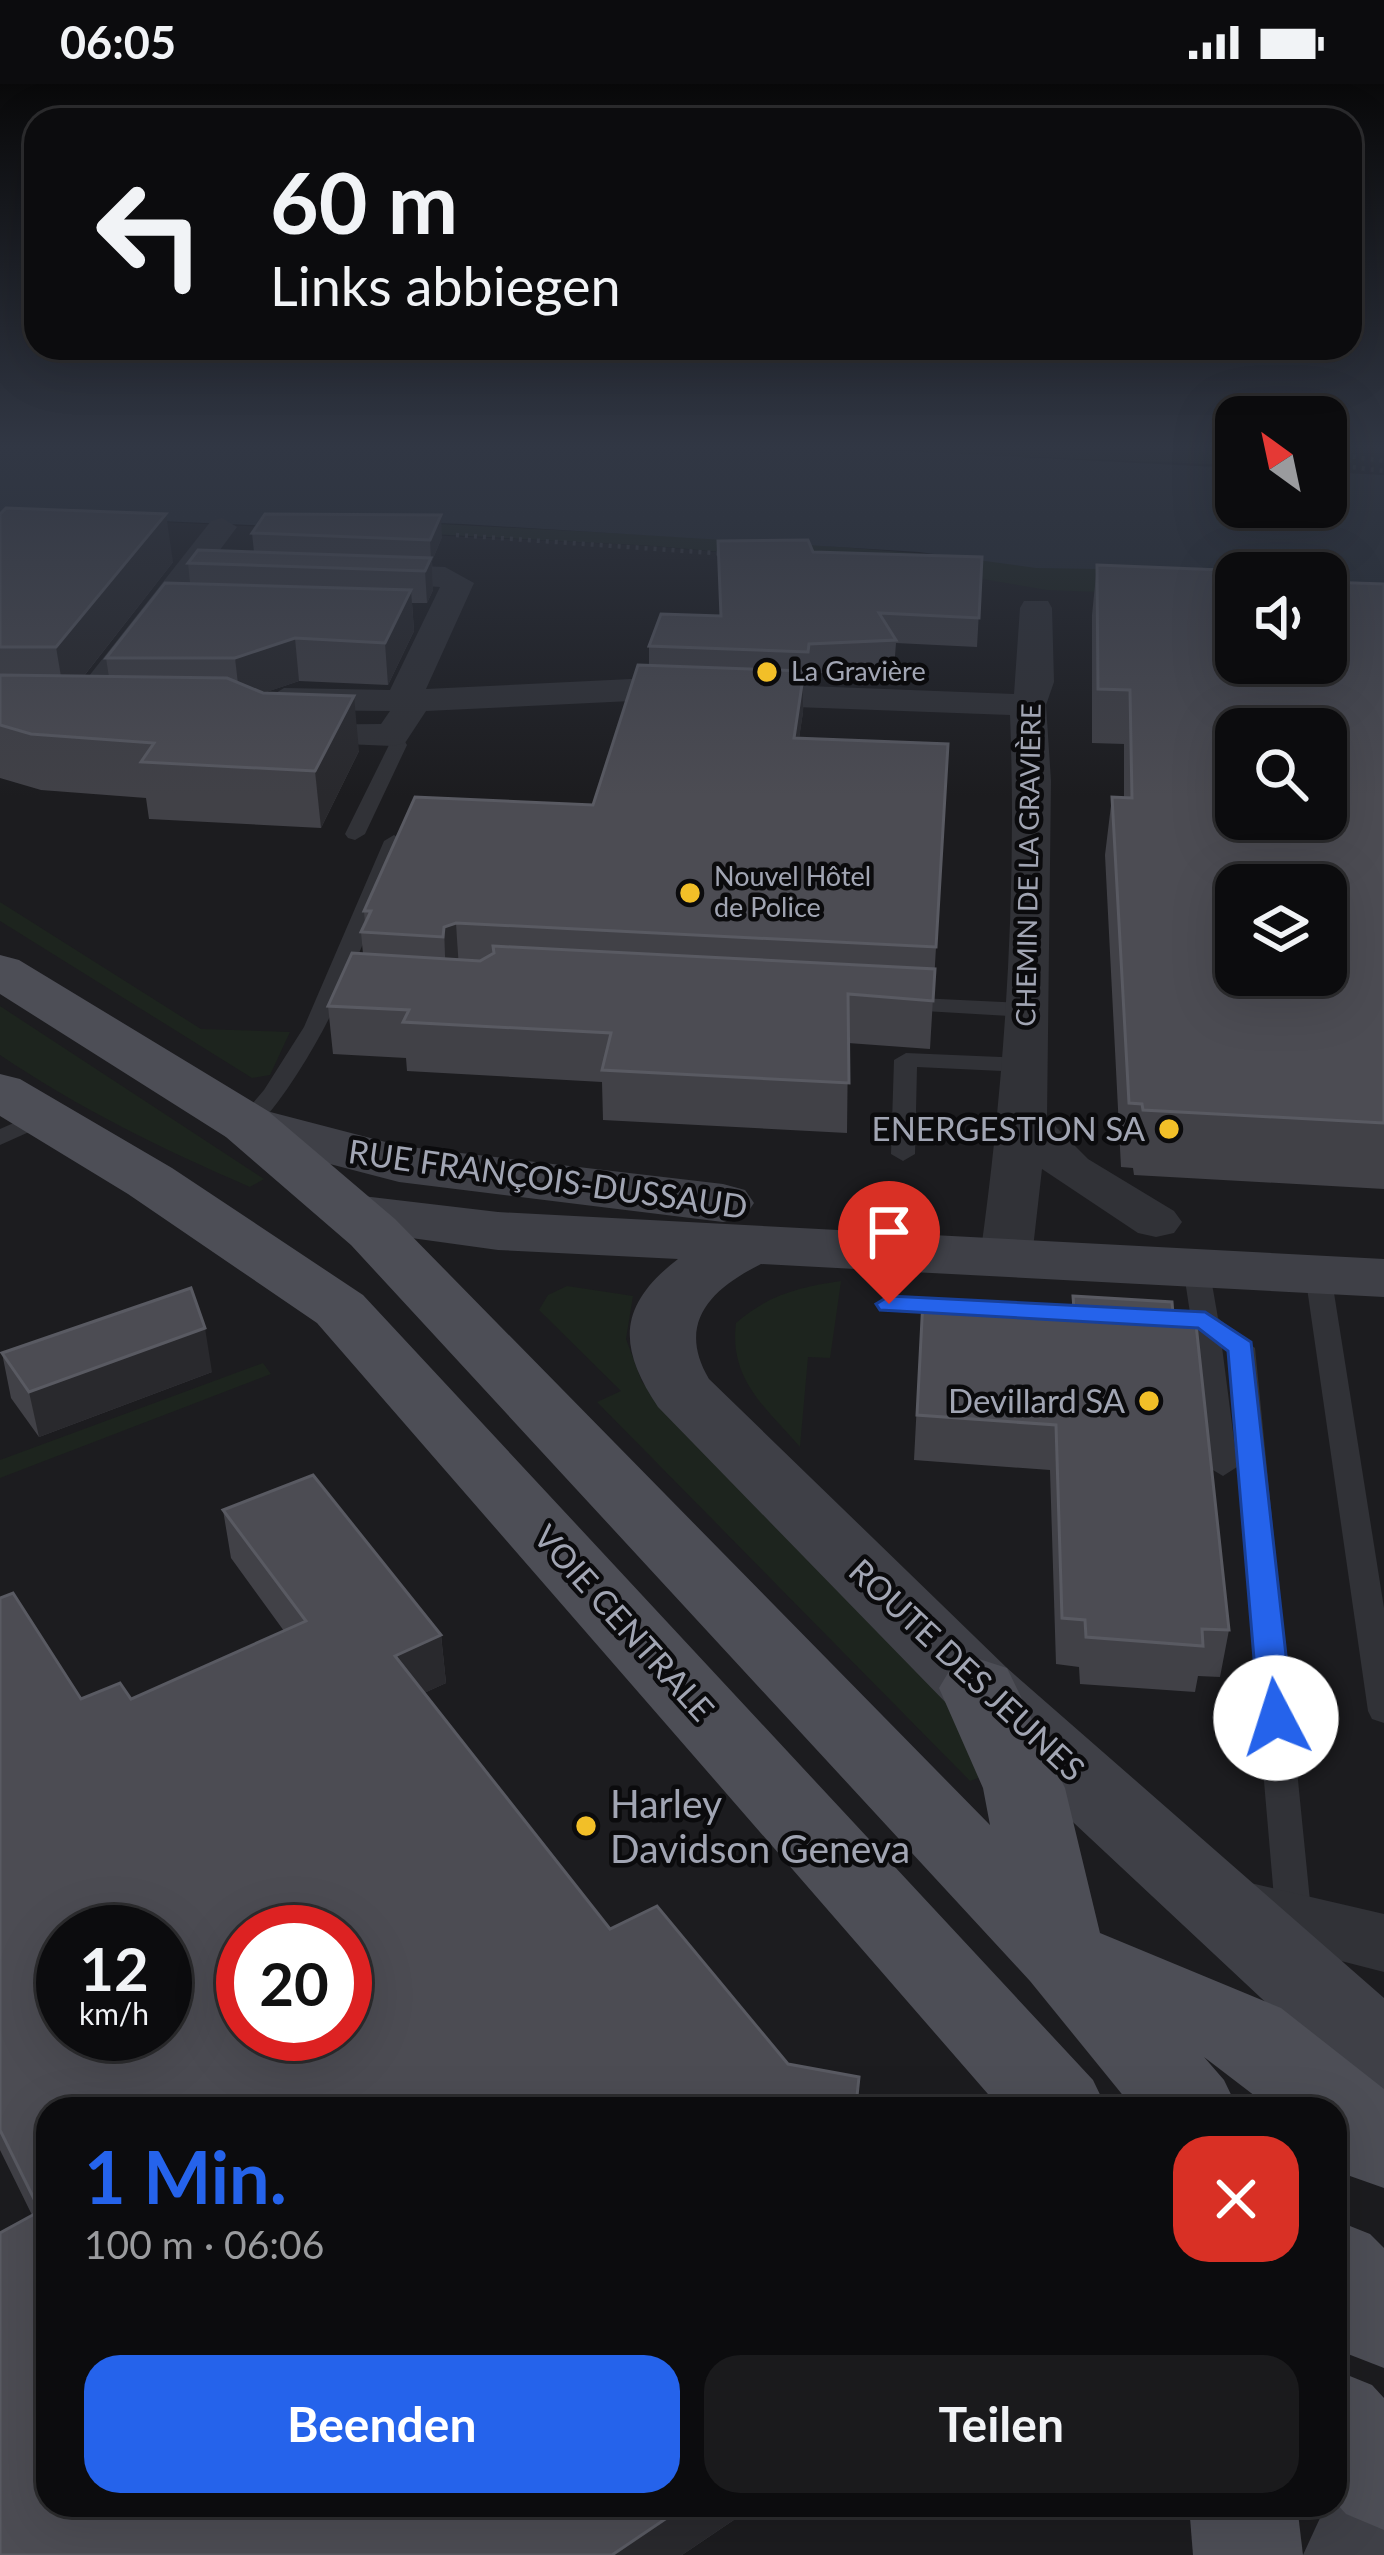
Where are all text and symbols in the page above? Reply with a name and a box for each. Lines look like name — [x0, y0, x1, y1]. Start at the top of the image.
text: 06:05 — [60, 15, 176, 69]
text: 60 m — [270, 151, 458, 252]
icon: left — [72, 156, 228, 312]
text: Links abbiegen — [270, 253, 621, 318]
north arrow — [1215, 396, 1347, 528]
map controls — [1215, 396, 1347, 996]
button: sound — [1215, 552, 1347, 684]
place label: La Gravière — [791, 654, 926, 687]
marker: La Gravière — [754, 659, 780, 685]
street label: CHEMIN DE LA GRAVIÈRE — [1008, 703, 1047, 1027]
button: search — [1215, 708, 1347, 840]
place label: Nouvel Hôtel de Police — [714, 859, 871, 923]
button: layers — [1215, 864, 1347, 996]
marker: Nouvel Hôtel de Police — [677, 880, 703, 906]
place label: ENERGESTION SA — [872, 1108, 1146, 1148]
marker: ENERGESTION SA — [1156, 1116, 1182, 1142]
street label: RUE FRANÇOIS-DUSSAUD — [346, 1130, 750, 1226]
pin — [838, 1181, 940, 1304]
icon: arrive — [856, 1199, 922, 1265]
place label: Devillard SA — [948, 1380, 1126, 1420]
marker: Devillard SA — [1136, 1388, 1162, 1414]
street label: VOIE CENTRALE — [526, 1516, 723, 1728]
street label: ROUTE DES JEUNES — [842, 1550, 1094, 1789]
position arrow — [1213, 1655, 1339, 1781]
place label: Harley Davidson Geneva — [610, 1780, 910, 1871]
marker: Harley Davidson Geneva — [573, 1813, 599, 1839]
speed limit sign: 20 — [216, 1905, 372, 2061]
text: 12 — [79, 1932, 149, 2004]
text: km/h — [79, 1995, 149, 2031]
text: 1 Min. — [84, 2133, 287, 2219]
button: close — [1173, 2136, 1299, 2262]
text: 100 m · 06:06 — [84, 2221, 324, 2267]
button: Beenden — [84, 2355, 680, 2493]
button: Teilen — [704, 2355, 1299, 2493]

